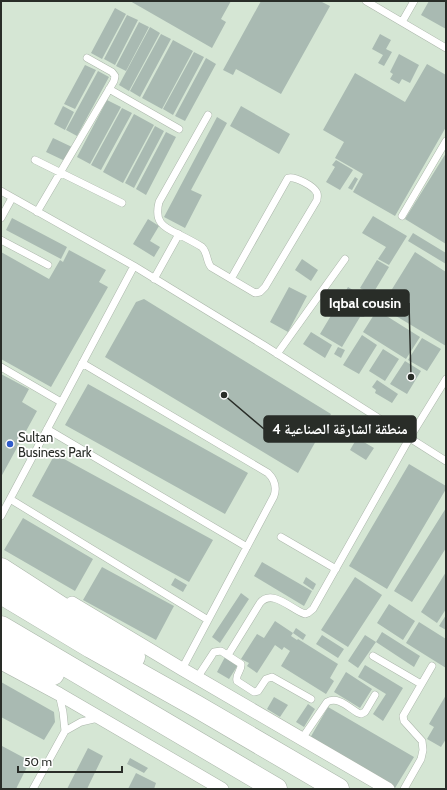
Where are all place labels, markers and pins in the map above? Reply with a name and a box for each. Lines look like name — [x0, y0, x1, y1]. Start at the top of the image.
callout: Iqbal cousin — [321, 290, 409, 316]
callout: منطقة الشارقة الصناعية 4 — [264, 416, 416, 442]
place label: Sultan Business Park — [18, 429, 92, 460]
marker: Sultan Business Park — [5, 439, 15, 449]

